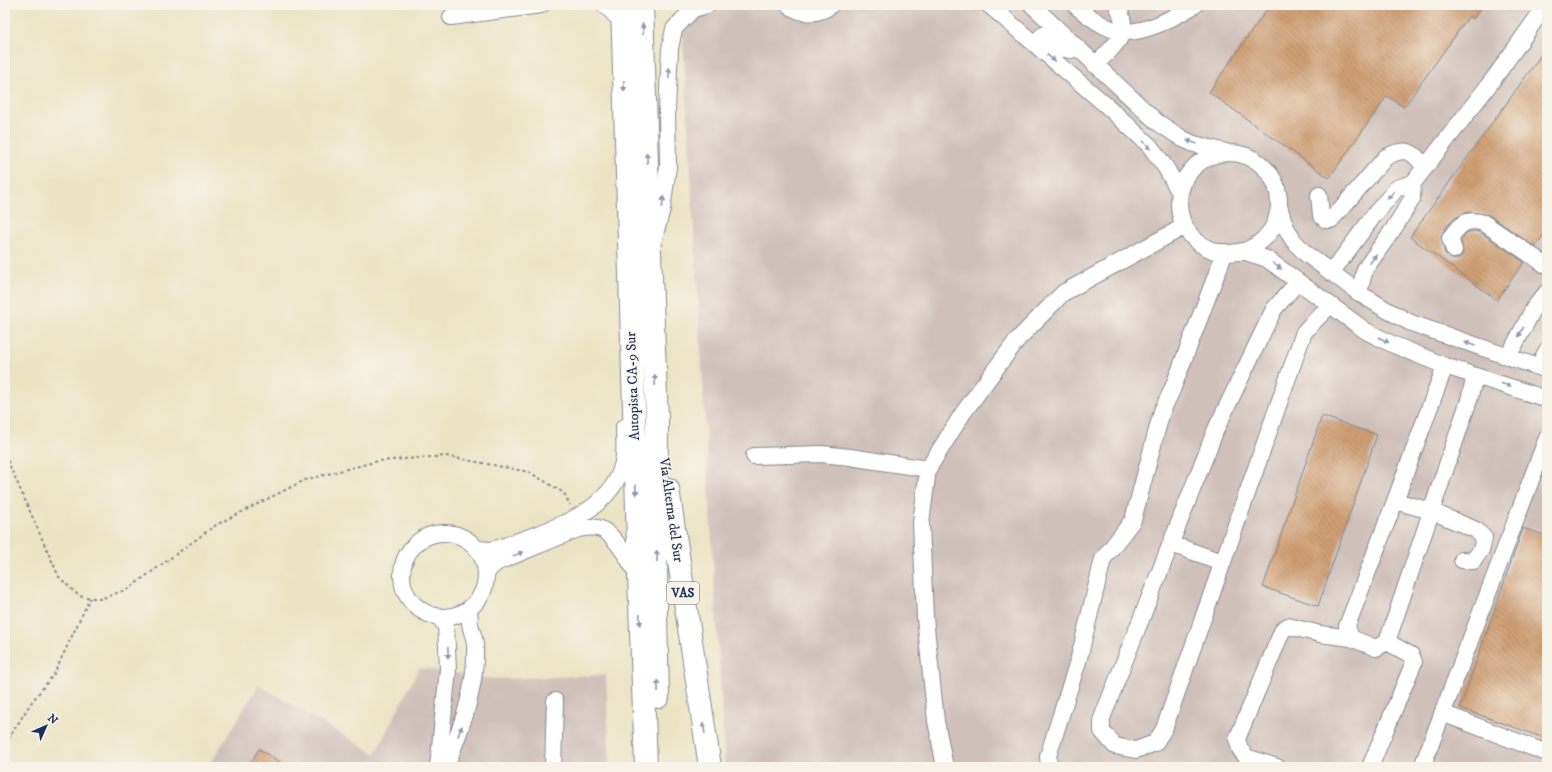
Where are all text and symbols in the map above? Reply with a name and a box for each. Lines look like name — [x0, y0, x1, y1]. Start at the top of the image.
one-way arrow — [639, 23, 646, 35]
one-way arrow — [1045, 53, 1056, 62]
one-way arrow — [665, 67, 672, 79]
one-way arrow — [621, 80, 628, 92]
one-way arrow — [1186, 139, 1198, 145]
one-way arrow — [1142, 140, 1152, 150]
one-way arrow — [644, 151, 650, 164]
one-way arrow — [1387, 189, 1396, 200]
one-way arrow — [660, 196, 666, 208]
one-way arrow — [1369, 253, 1377, 264]
one-way arrow — [1272, 262, 1282, 270]
one-way arrow — [1518, 326, 1525, 338]
street label: Autopista CA-9 Sur — [622, 330, 644, 441]
one-way arrow — [1378, 337, 1390, 343]
one-way arrow — [1464, 340, 1476, 346]
one-way arrow — [652, 374, 659, 386]
one-way arrow — [1500, 382, 1512, 388]
street label: Vía Alterna del Sur — [655, 456, 687, 564]
one-way arrow — [633, 484, 639, 497]
one-way arrow — [512, 550, 524, 556]
one-way arrow — [653, 550, 660, 562]
road number: VAS — [667, 582, 699, 604]
one-way arrow — [637, 614, 644, 626]
one-way arrow — [445, 647, 451, 660]
one-way arrow — [655, 679, 661, 692]
north arrow — [26, 706, 66, 746]
text: N — [44, 711, 61, 728]
one-way arrow — [701, 722, 707, 735]
one-way arrow — [458, 724, 464, 736]

